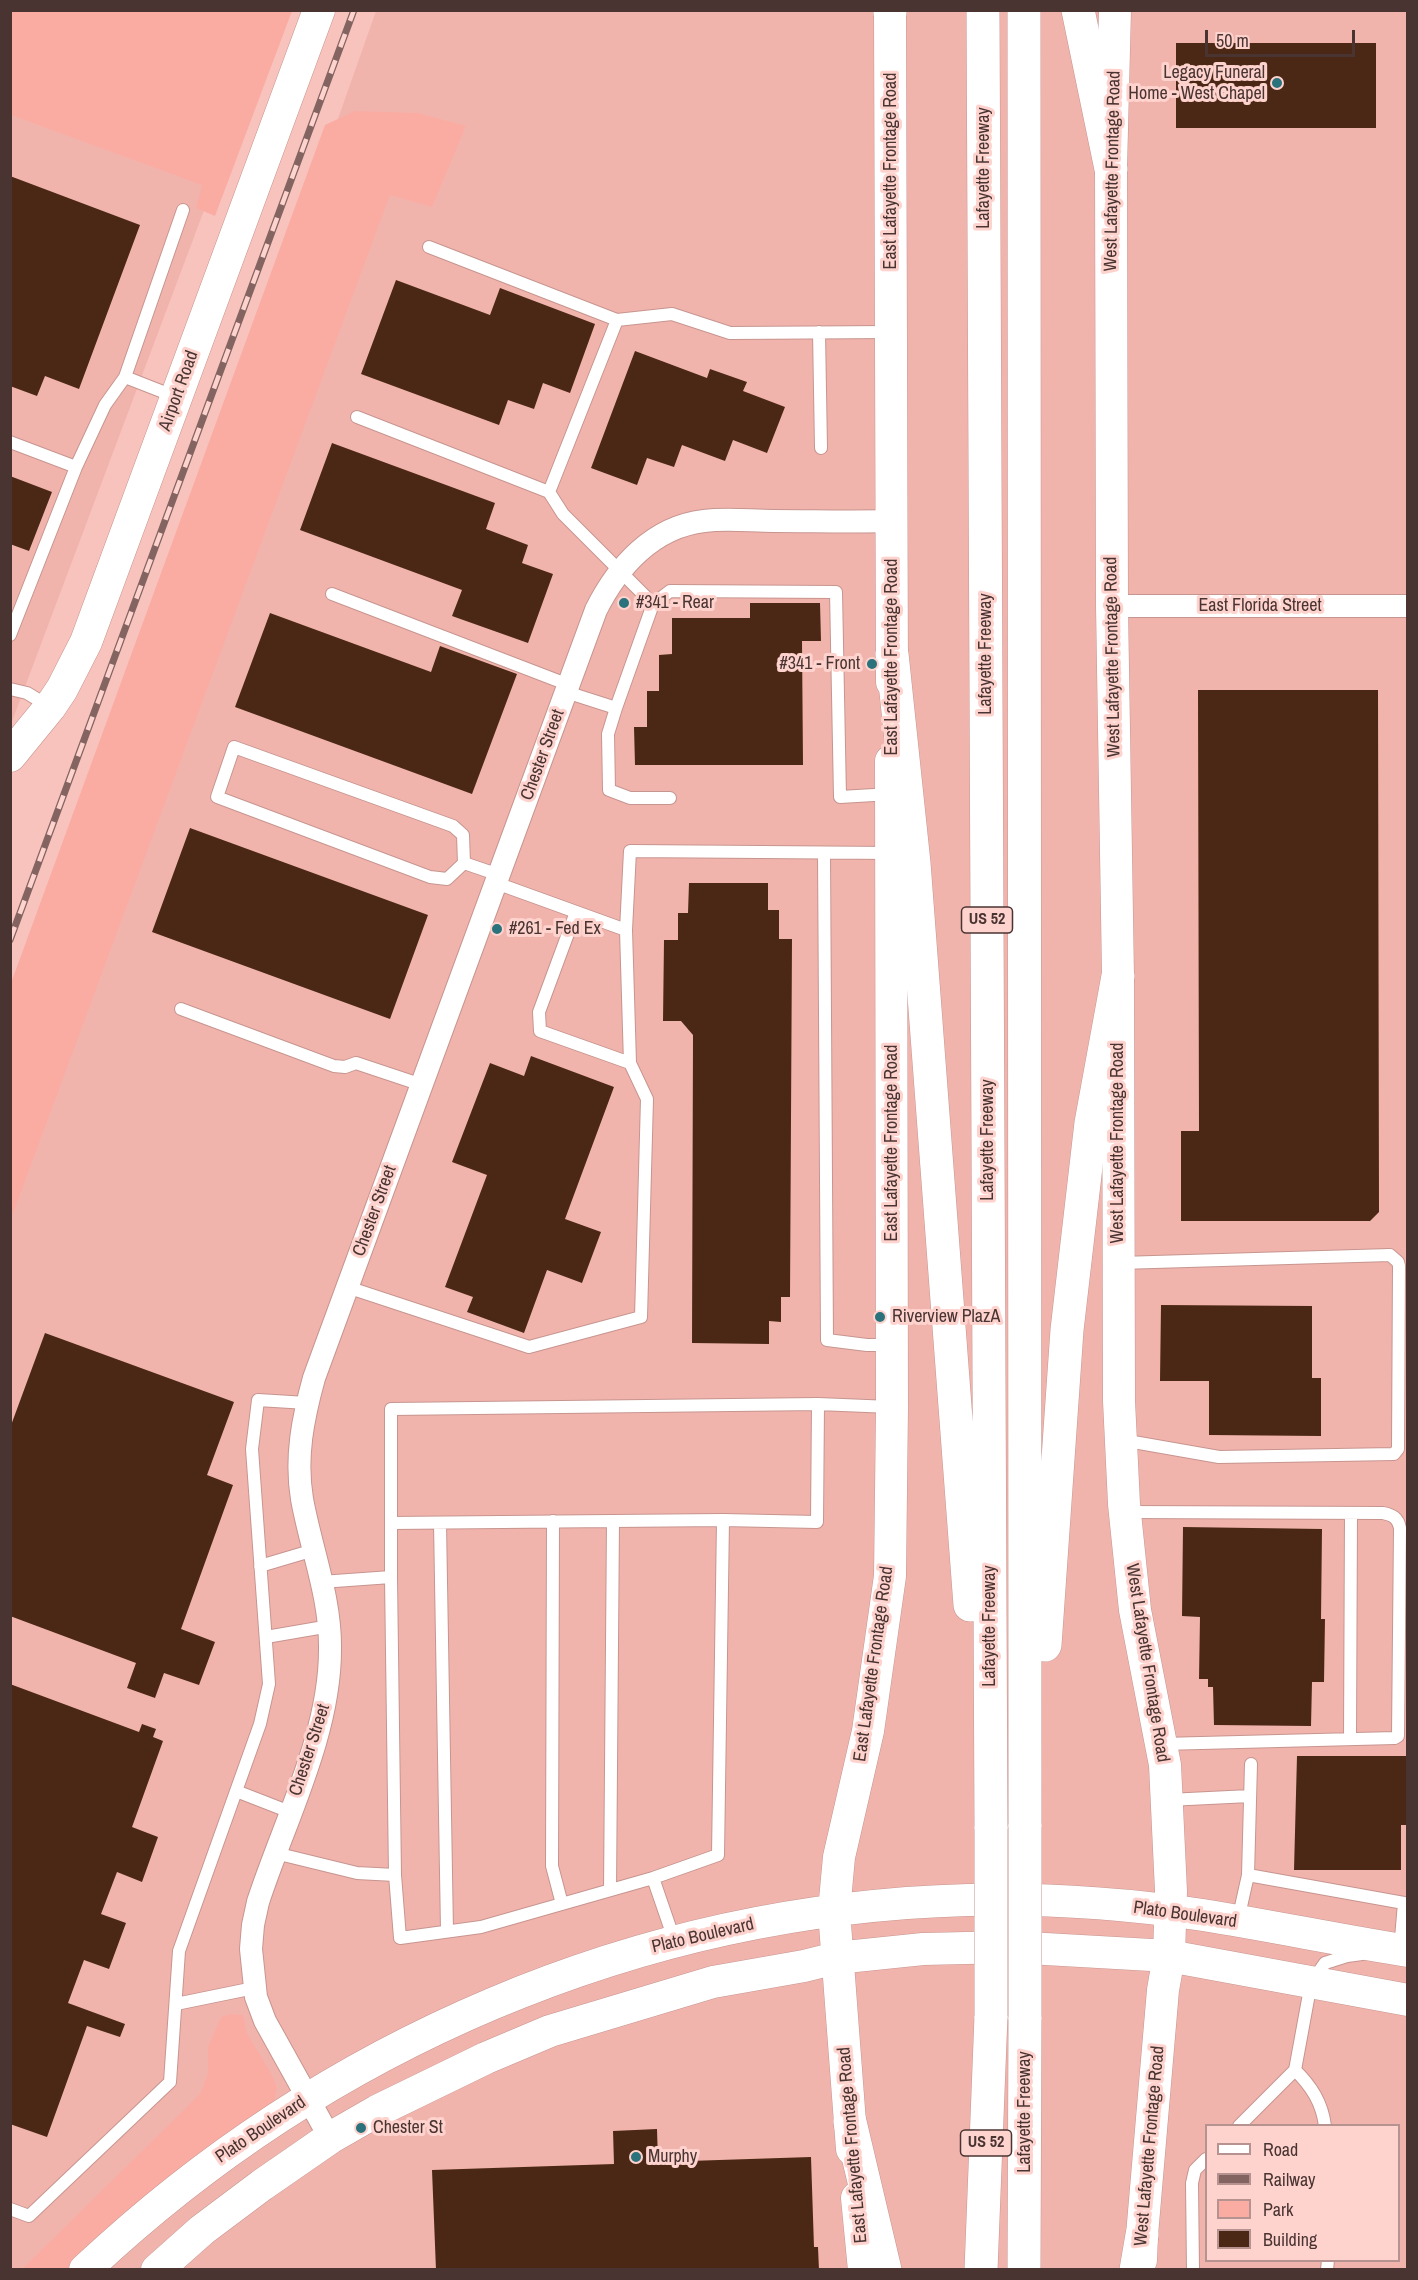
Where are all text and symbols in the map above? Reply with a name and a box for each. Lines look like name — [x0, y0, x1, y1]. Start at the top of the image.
scale bar — [1208, 18, 1358, 56]
text: 50 m — [1216, 28, 1249, 53]
place label: Legacy Funeral Home - West Chapel — [1128, 62, 1265, 104]
street label: West Lafayette Frontage Road — [1100, 70, 1126, 272]
street label: East Lafayette Frontage Road — [880, 73, 902, 269]
marker: Legacy Funeral Home - West Chapel — [1270, 76, 1284, 90]
street label: Lafayette Freeway — [973, 107, 995, 229]
street label: Airport Road — [155, 348, 203, 434]
street label: West Lafayette Frontage Road — [1100, 556, 1126, 758]
street label: East Lafayette Frontage Road — [881, 559, 903, 755]
place label: #341 - Rear — [636, 592, 714, 614]
street label: Lafayette Freeway — [975, 593, 997, 715]
street label: East Florida Street — [1198, 595, 1322, 617]
marker: #341 - Rear — [617, 596, 631, 610]
place label: #341 - Front — [780, 653, 860, 675]
marker: #341 - Front — [865, 657, 879, 671]
street label: Chester Street — [517, 707, 569, 803]
road number: US 52 — [962, 907, 1012, 933]
place label: #261 - Fed Ex — [509, 918, 601, 940]
marker: #261 - Fed Ex — [490, 922, 504, 936]
street label: West Lafayette Frontage Road — [1107, 1043, 1129, 1243]
street label: East Lafayette Frontage Road — [881, 1045, 903, 1241]
street label: Lafayette Freeway — [977, 1079, 999, 1201]
street label: Chester Street — [349, 1163, 401, 1259]
place label: Riverview PlazA — [892, 1306, 1000, 1328]
marker: Riverview PlazA — [873, 1310, 887, 1324]
street label: West Lafayette Frontage Road — [1121, 1562, 1173, 1764]
street label: East Lafayette Frontage Road — [850, 1565, 898, 1763]
street label: Lafayette Freeway — [979, 1565, 1001, 1687]
street label: Chester Street — [285, 1701, 335, 1799]
street label: Plato Boulevard — [1132, 1897, 1238, 1933]
street label: Plato Boulevard — [650, 1914, 756, 1958]
street label: West Lafayette Frontage Road — [1130, 2045, 1170, 2247]
street label: East Lafayette Frontage Road — [834, 2046, 872, 2244]
street label: Lafayette Freeway — [1014, 2051, 1036, 2173]
street label: Plato Boulevard — [212, 2092, 310, 2168]
place label: Chester St — [373, 2117, 443, 2139]
marker: Chester St — [354, 2121, 368, 2135]
legend — [1205, 2124, 1400, 2262]
road number: US 52 — [960, 2130, 1012, 2156]
text: Road — [1263, 2137, 1298, 2162]
place label: Murphy — [648, 2146, 697, 2168]
marker: Murphy — [629, 2150, 643, 2164]
text: Railway — [1263, 2167, 1316, 2192]
text: Park — [1263, 2197, 1293, 2222]
text: Building — [1263, 2227, 1317, 2252]

